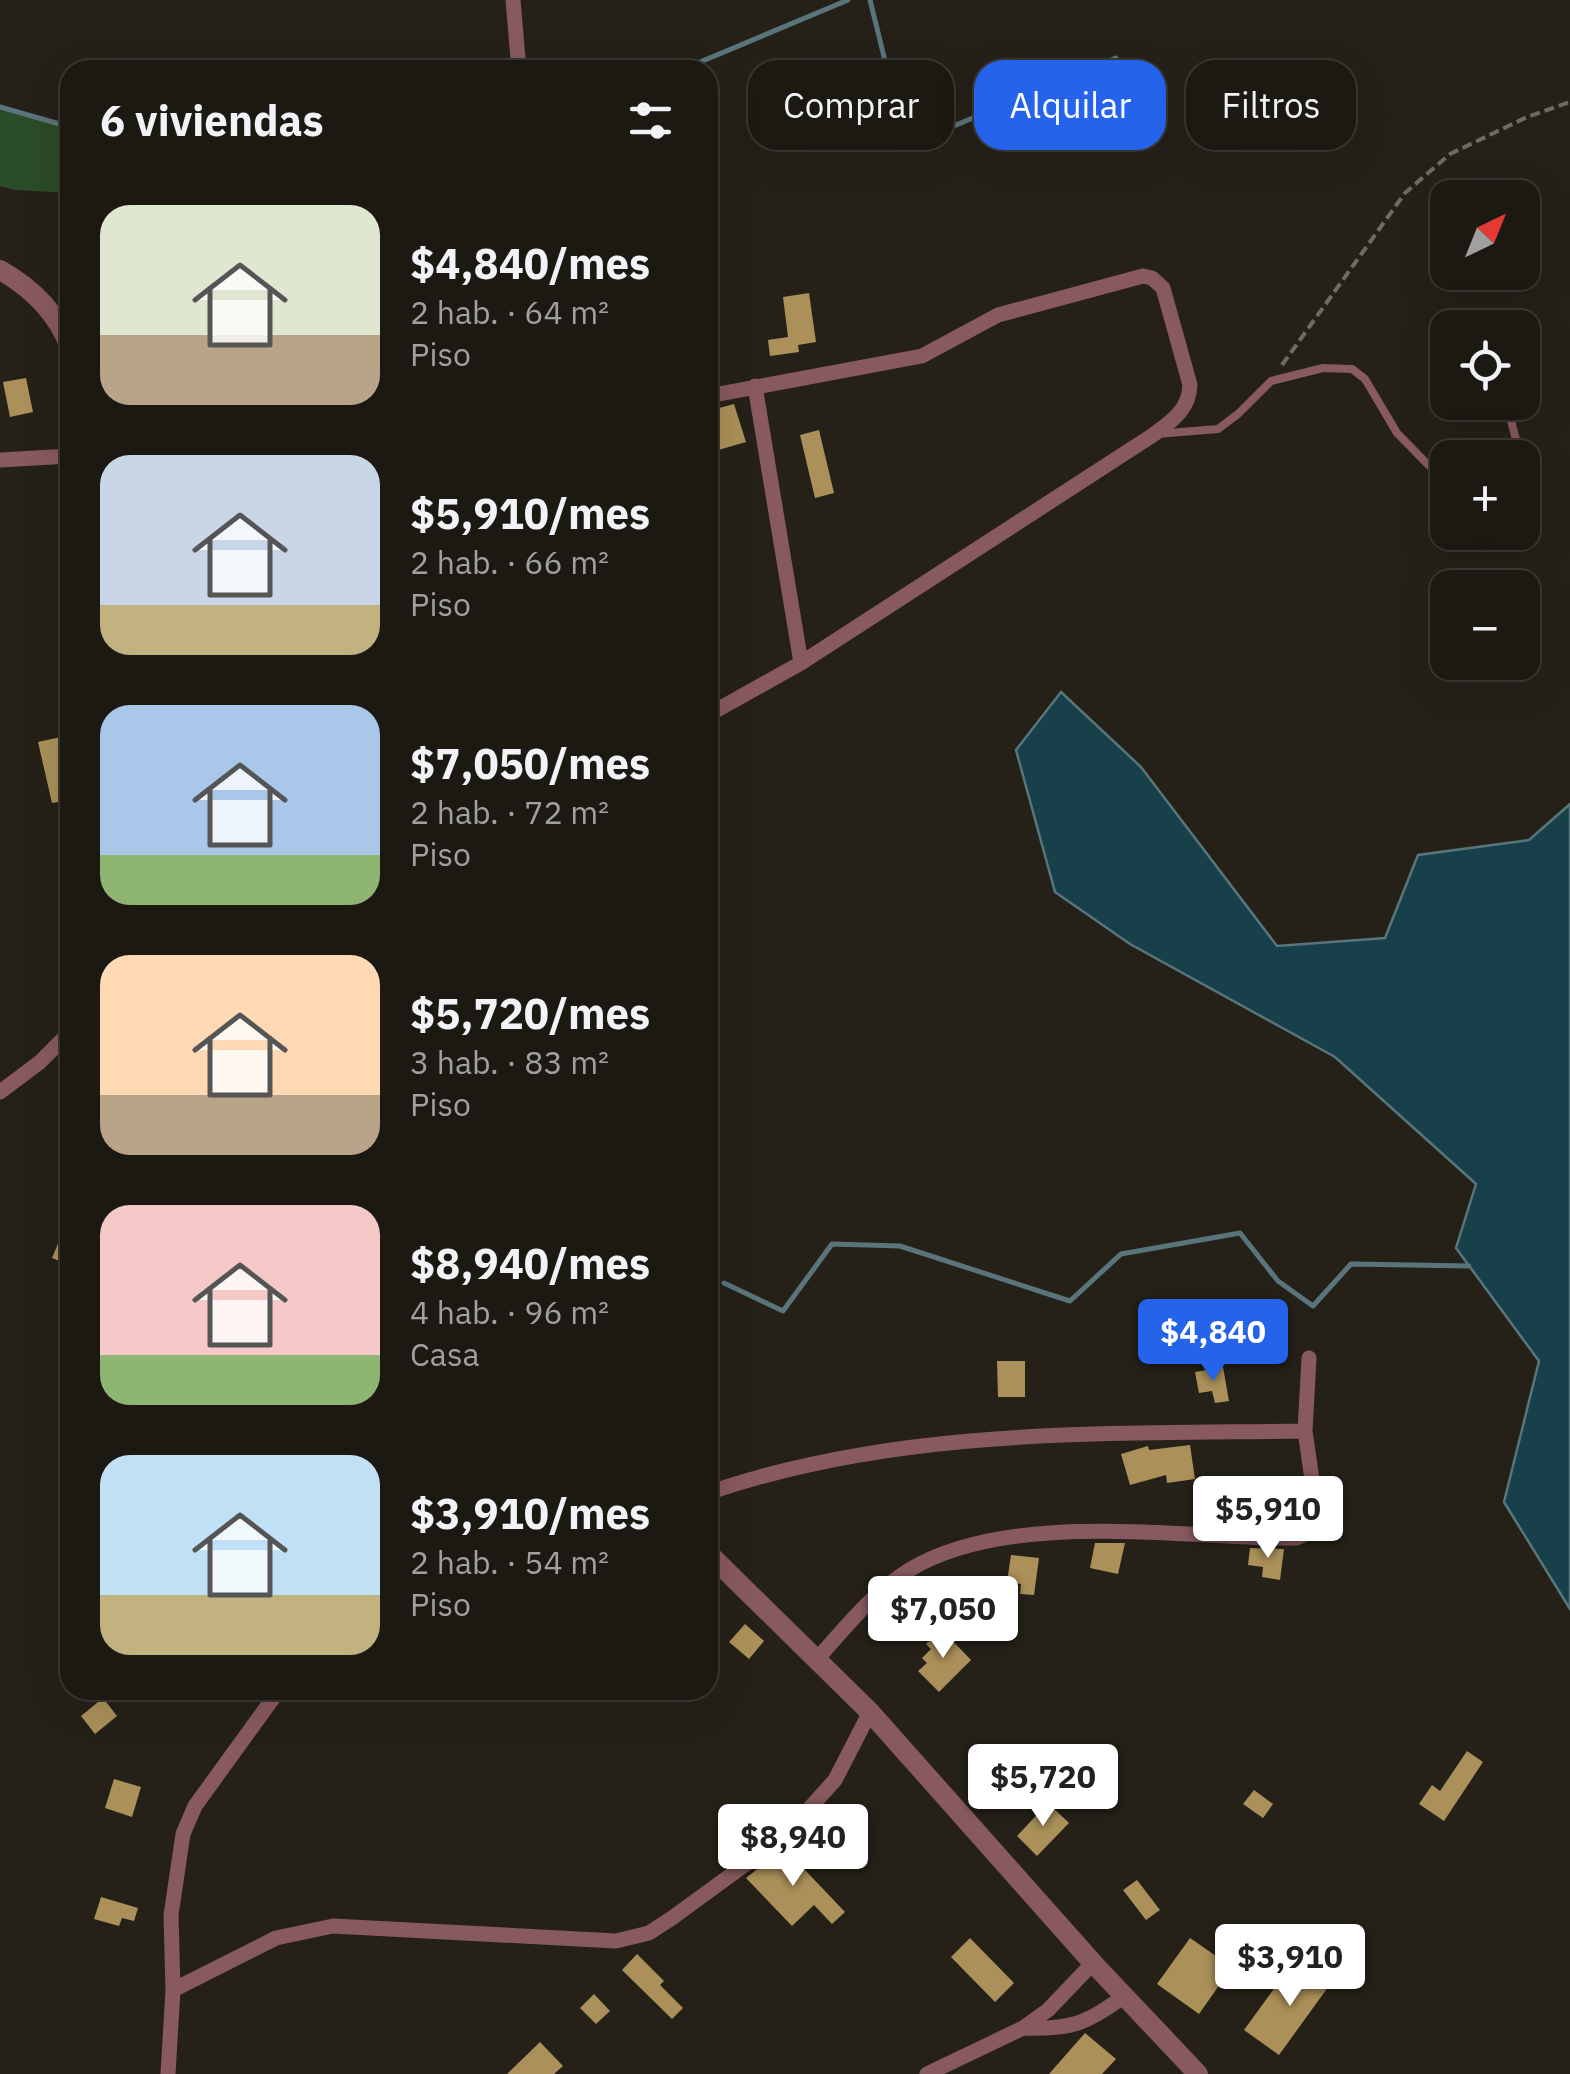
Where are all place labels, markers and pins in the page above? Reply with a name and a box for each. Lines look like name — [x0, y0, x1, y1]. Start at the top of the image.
pin: $4,840 — [1132, 1299, 1294, 1384]
pin: $5,910 — [1187, 1476, 1349, 1561]
pin: $7,050 — [862, 1576, 1024, 1661]
pin: $5,720 — [962, 1744, 1124, 1829]
pin: $8,940 — [712, 1804, 874, 1889]
pin: $3,910 — [1209, 1924, 1371, 2009]

